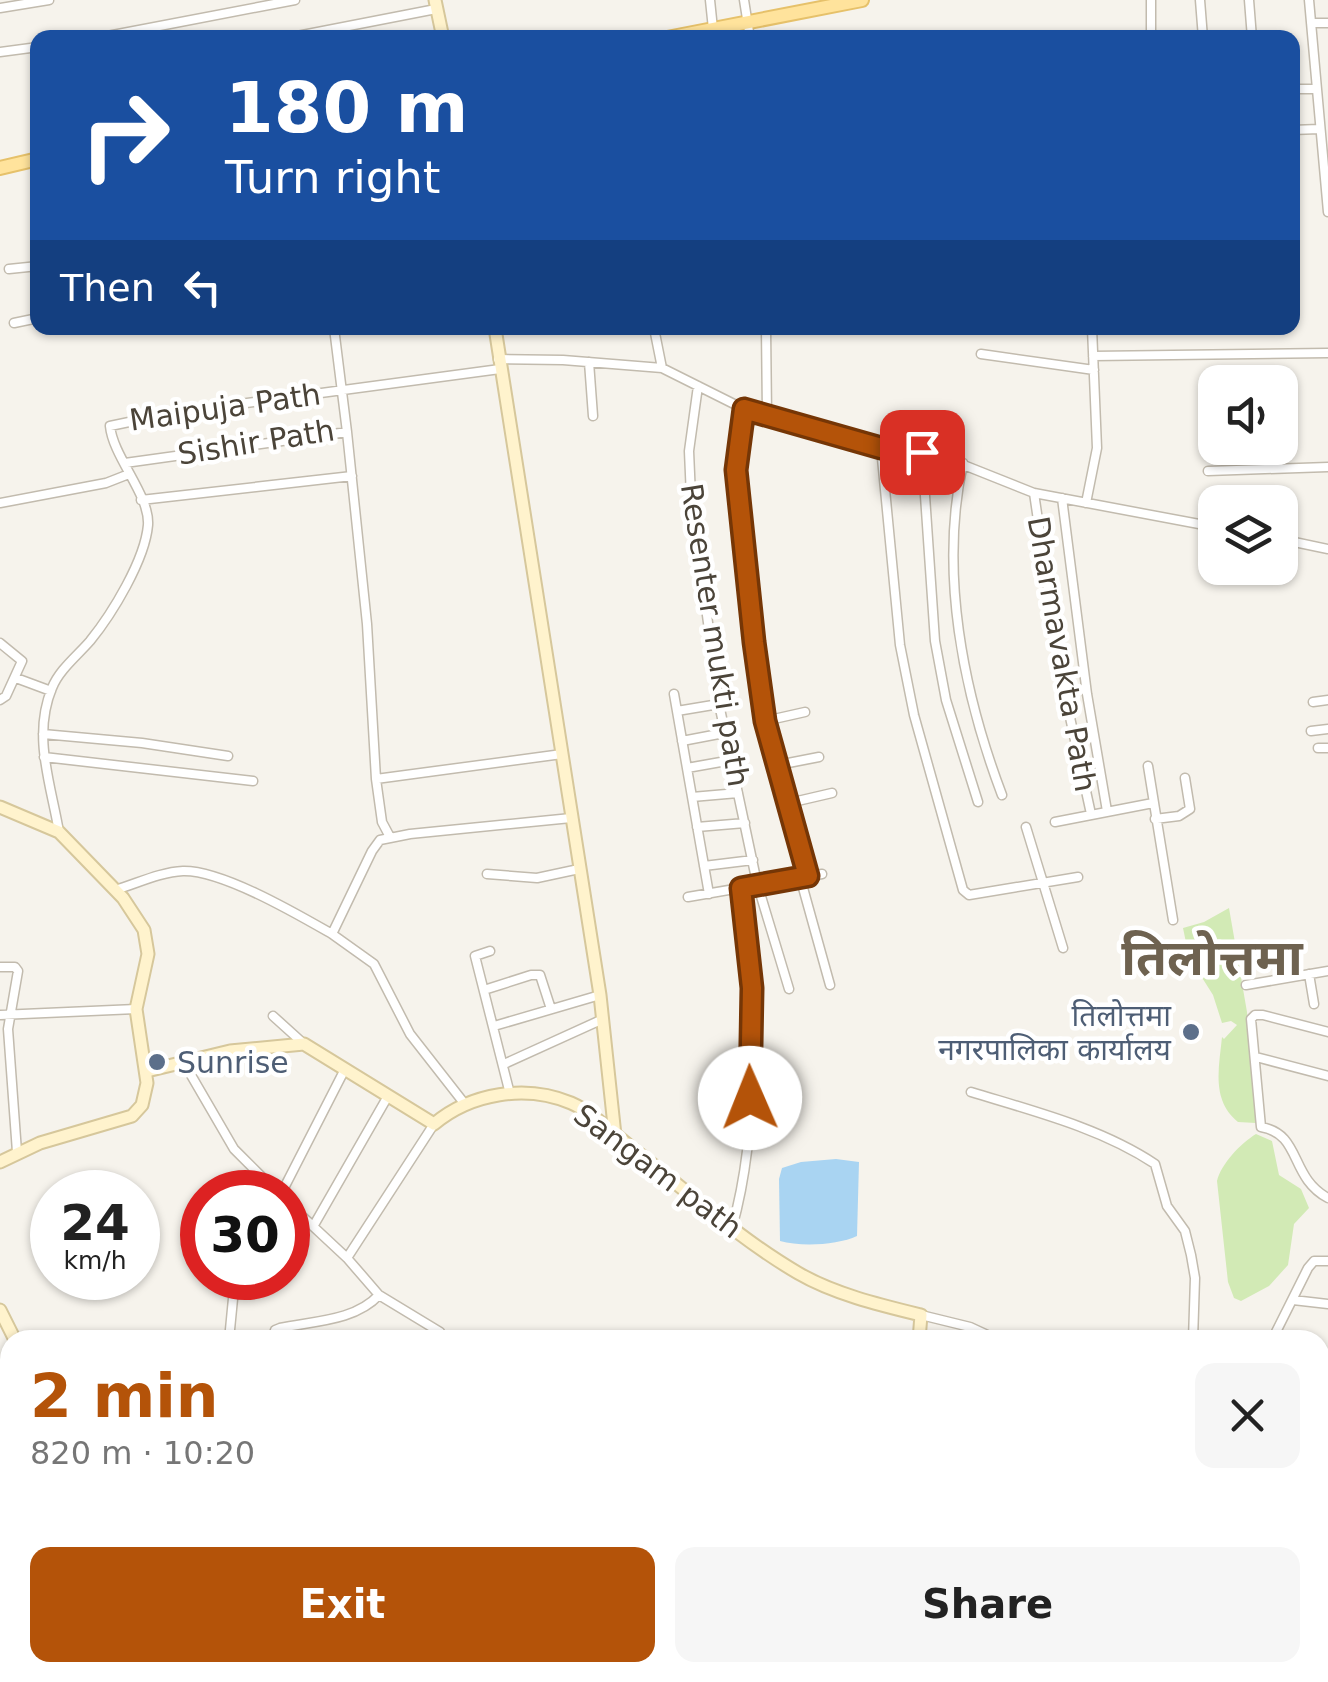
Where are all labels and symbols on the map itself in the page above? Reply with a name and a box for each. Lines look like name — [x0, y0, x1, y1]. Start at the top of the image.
street label: Maipuja Path — [127, 376, 323, 438]
pin — [880, 410, 965, 495]
street label: Sishir Path — [175, 412, 337, 472]
street label: Resenter mukti path — [674, 481, 756, 789]
street label: Dharmavakta Path — [1021, 514, 1103, 794]
district label: तिलोत्तमा — [1121, 929, 1304, 987]
place label: तिलोत्तमा नगरपालिका कार्यालय — [938, 998, 1172, 1067]
marker: तिलोत्तमा नगरपालिका कार्यालय — [1180, 1021, 1202, 1043]
place label: Sunrise — [177, 1045, 289, 1080]
position arrow — [698, 1046, 802, 1150]
marker: Sunrise — [146, 1051, 168, 1073]
street label: Sangam path — [567, 1097, 749, 1245]
speed limit sign: 30 — [180, 1170, 310, 1300]

